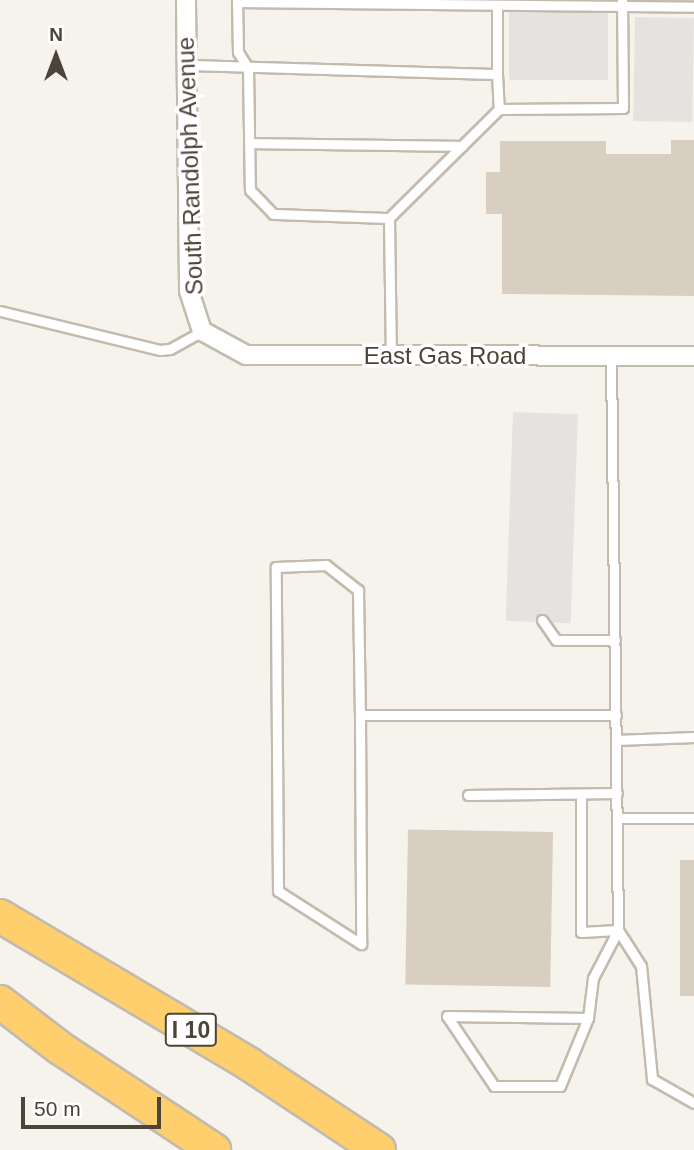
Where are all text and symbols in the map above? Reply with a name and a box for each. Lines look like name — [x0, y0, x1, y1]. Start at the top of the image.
north arrow — [21, 21, 91, 91]
text: N — [49, 24, 63, 45]
street label: South Randolph Avenue — [171, 36, 209, 296]
street label: East Gas Road — [364, 342, 526, 370]
road number: I 10 — [165, 1010, 217, 1050]
scale bar — [24, 1084, 164, 1128]
text: 50 m — [34, 1097, 81, 1120]

